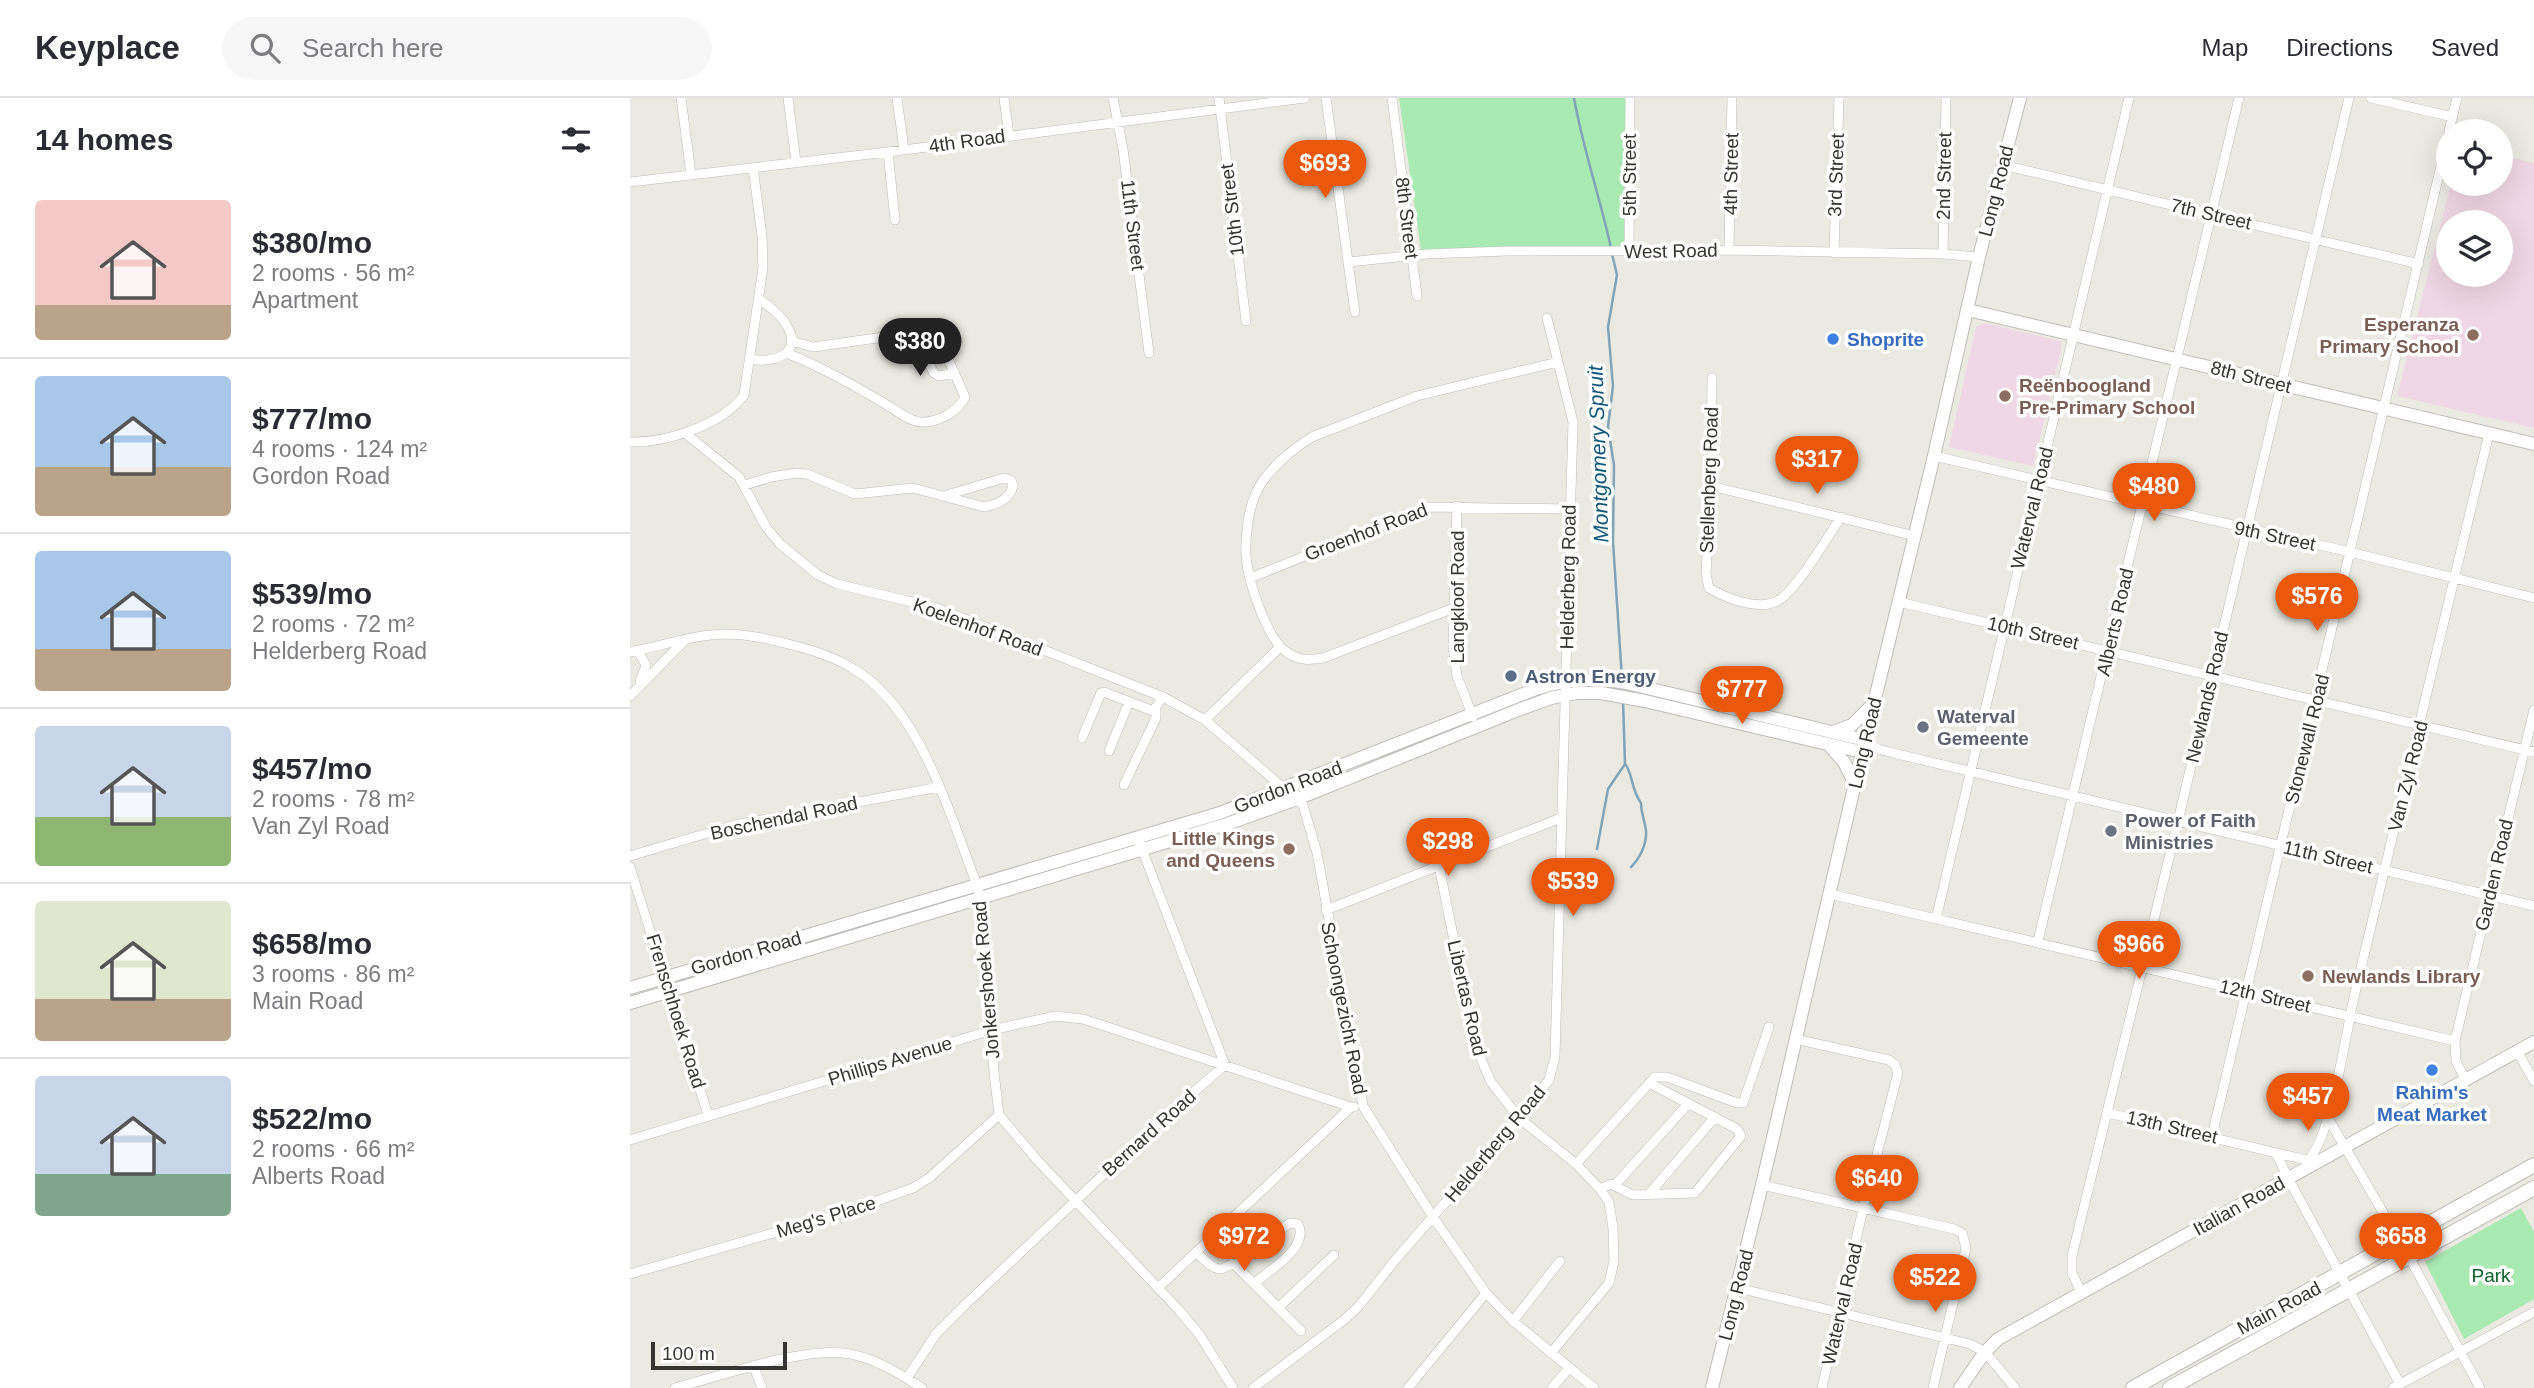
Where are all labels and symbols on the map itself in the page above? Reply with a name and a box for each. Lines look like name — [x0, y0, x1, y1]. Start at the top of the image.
street label: 4th Road — [927, 125, 1007, 157]
street label: 2nd Street — [1933, 131, 1955, 220]
street label: 4th Street — [1720, 132, 1742, 215]
street label: 3rd Street — [1824, 132, 1848, 217]
street label: 5th Street — [1619, 133, 1640, 216]
pin: $693 — [1284, 140, 1366, 200]
street label: Long Road — [1975, 143, 2017, 239]
street label: 10th Street — [1216, 162, 1248, 257]
street label: 8th Street — [1392, 176, 1423, 261]
street label: 11th Street — [1117, 178, 1149, 272]
street label: 7th Street — [2168, 195, 2254, 234]
street label: West Road — [1624, 240, 1718, 262]
place label: Esperanza Primary School — [2320, 314, 2459, 357]
pin: $380 — [879, 318, 961, 378]
marker: Esperanza Primary School — [2465, 327, 2481, 343]
place label: Shoprite — [1847, 329, 1924, 350]
marker: Shoprite — [1825, 331, 1841, 347]
street label: 8th Street — [2208, 357, 2294, 397]
water label: Montgomery Spruit — [1583, 364, 1613, 543]
place label: Reënboogland Pre-Primary School — [2019, 375, 2195, 418]
marker: Reënboogland Pre-Primary School — [1997, 388, 2013, 404]
street label: Stellenberg Road — [1696, 406, 1722, 554]
pin: $317 — [1776, 436, 1858, 496]
street label: Waterval Road — [2007, 445, 2057, 571]
pin: $480 — [2113, 464, 2195, 523]
street label: Groenhof Road — [1302, 499, 1430, 565]
street label: Helderberg Road — [1556, 504, 1580, 650]
street label: 9th Street — [2233, 517, 2318, 555]
street label: Langkloof Road — [1447, 530, 1468, 664]
street label: Alberts Road — [2092, 566, 2138, 678]
pin: $576 — [2276, 574, 2358, 633]
street label: Koelenhof Road — [910, 594, 1046, 660]
street label: 10th Street — [1985, 612, 2081, 654]
street label: Newlands Road — [2182, 629, 2232, 765]
place label: Astron Energy — [1525, 666, 1656, 687]
pin: $777 — [1701, 666, 1783, 726]
marker: Astron Energy — [1503, 668, 1519, 684]
street label: Stonewall Road — [2281, 672, 2333, 806]
street label: Long Road — [1844, 695, 1886, 791]
place label: Waterval Gemeente — [1937, 706, 2029, 749]
street label: Van Zyl Road — [2384, 718, 2432, 834]
marker: Waterval Gemeente — [1915, 719, 1931, 735]
street label: Gordon Road — [1231, 757, 1345, 817]
street label: Boschendal Road — [708, 792, 860, 844]
place label: Power of Faith Ministries — [2125, 810, 2256, 853]
street label: Garden Road — [2471, 817, 2517, 933]
pin: $298 — [1407, 818, 1489, 878]
marker: Power of Faith Ministries — [2103, 823, 2119, 839]
place label: Little Kings and Queens — [1166, 828, 1275, 871]
street label: 11th Street — [2281, 836, 2376, 878]
marker: Little Kings and Queens — [1281, 841, 1297, 857]
pin: $539 — [1532, 858, 1614, 918]
street label: Jonkershoek Road — [969, 900, 1003, 1060]
street label: Schoongezicht Road — [1317, 920, 1371, 1096]
pin: $966 — [2098, 922, 2180, 981]
street label: Gordon Road — [688, 927, 804, 979]
street label: Frenschhoek Road — [642, 931, 710, 1091]
street label: Libertas Road — [1443, 938, 1491, 1058]
place label: Newlands Library — [2322, 966, 2481, 987]
marker: Newlands Library — [2300, 968, 2316, 984]
street label: 12th Street — [2217, 975, 2313, 1017]
street label: Phillips Avenue — [825, 1032, 955, 1090]
marker: Rahim's Meat Market — [2424, 1062, 2440, 1078]
pin: $457 — [2267, 1074, 2349, 1133]
street label: Helderberg Road — [1440, 1082, 1550, 1206]
place label: Rahim's Meat Market — [2377, 1082, 2488, 1125]
street label: Bernard Road — [1098, 1086, 1200, 1180]
street label: 13th Street — [2124, 1106, 2220, 1148]
pin: $640 — [1836, 1156, 1918, 1215]
street label: Italian Road — [2190, 1172, 2288, 1240]
street label: Meg's Place — [774, 1192, 878, 1242]
pin: $972 — [1203, 1214, 1285, 1273]
pin: $658 — [2360, 1214, 2442, 1273]
street label: Waterval Road — [1818, 1241, 1866, 1367]
street label: Long Road — [1715, 1247, 1757, 1343]
pin: $522 — [1894, 1254, 1976, 1314]
park label: Park — [2471, 1265, 2511, 1286]
street label: Main Road — [2234, 1277, 2324, 1339]
scale bar — [651, 1339, 788, 1371]

